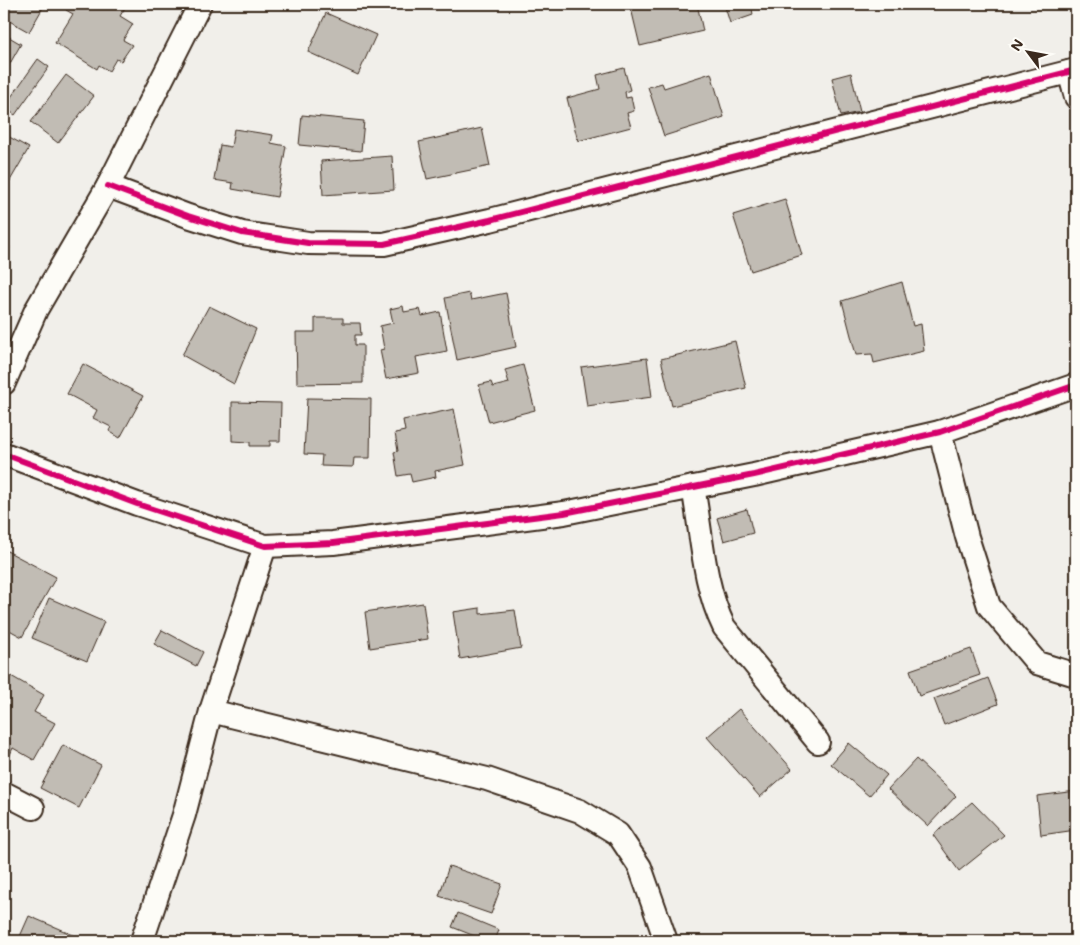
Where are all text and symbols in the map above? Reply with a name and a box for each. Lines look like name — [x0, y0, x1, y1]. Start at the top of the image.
north arrow — [1002, 28, 1052, 78]
text: N — [1006, 35, 1027, 54]

